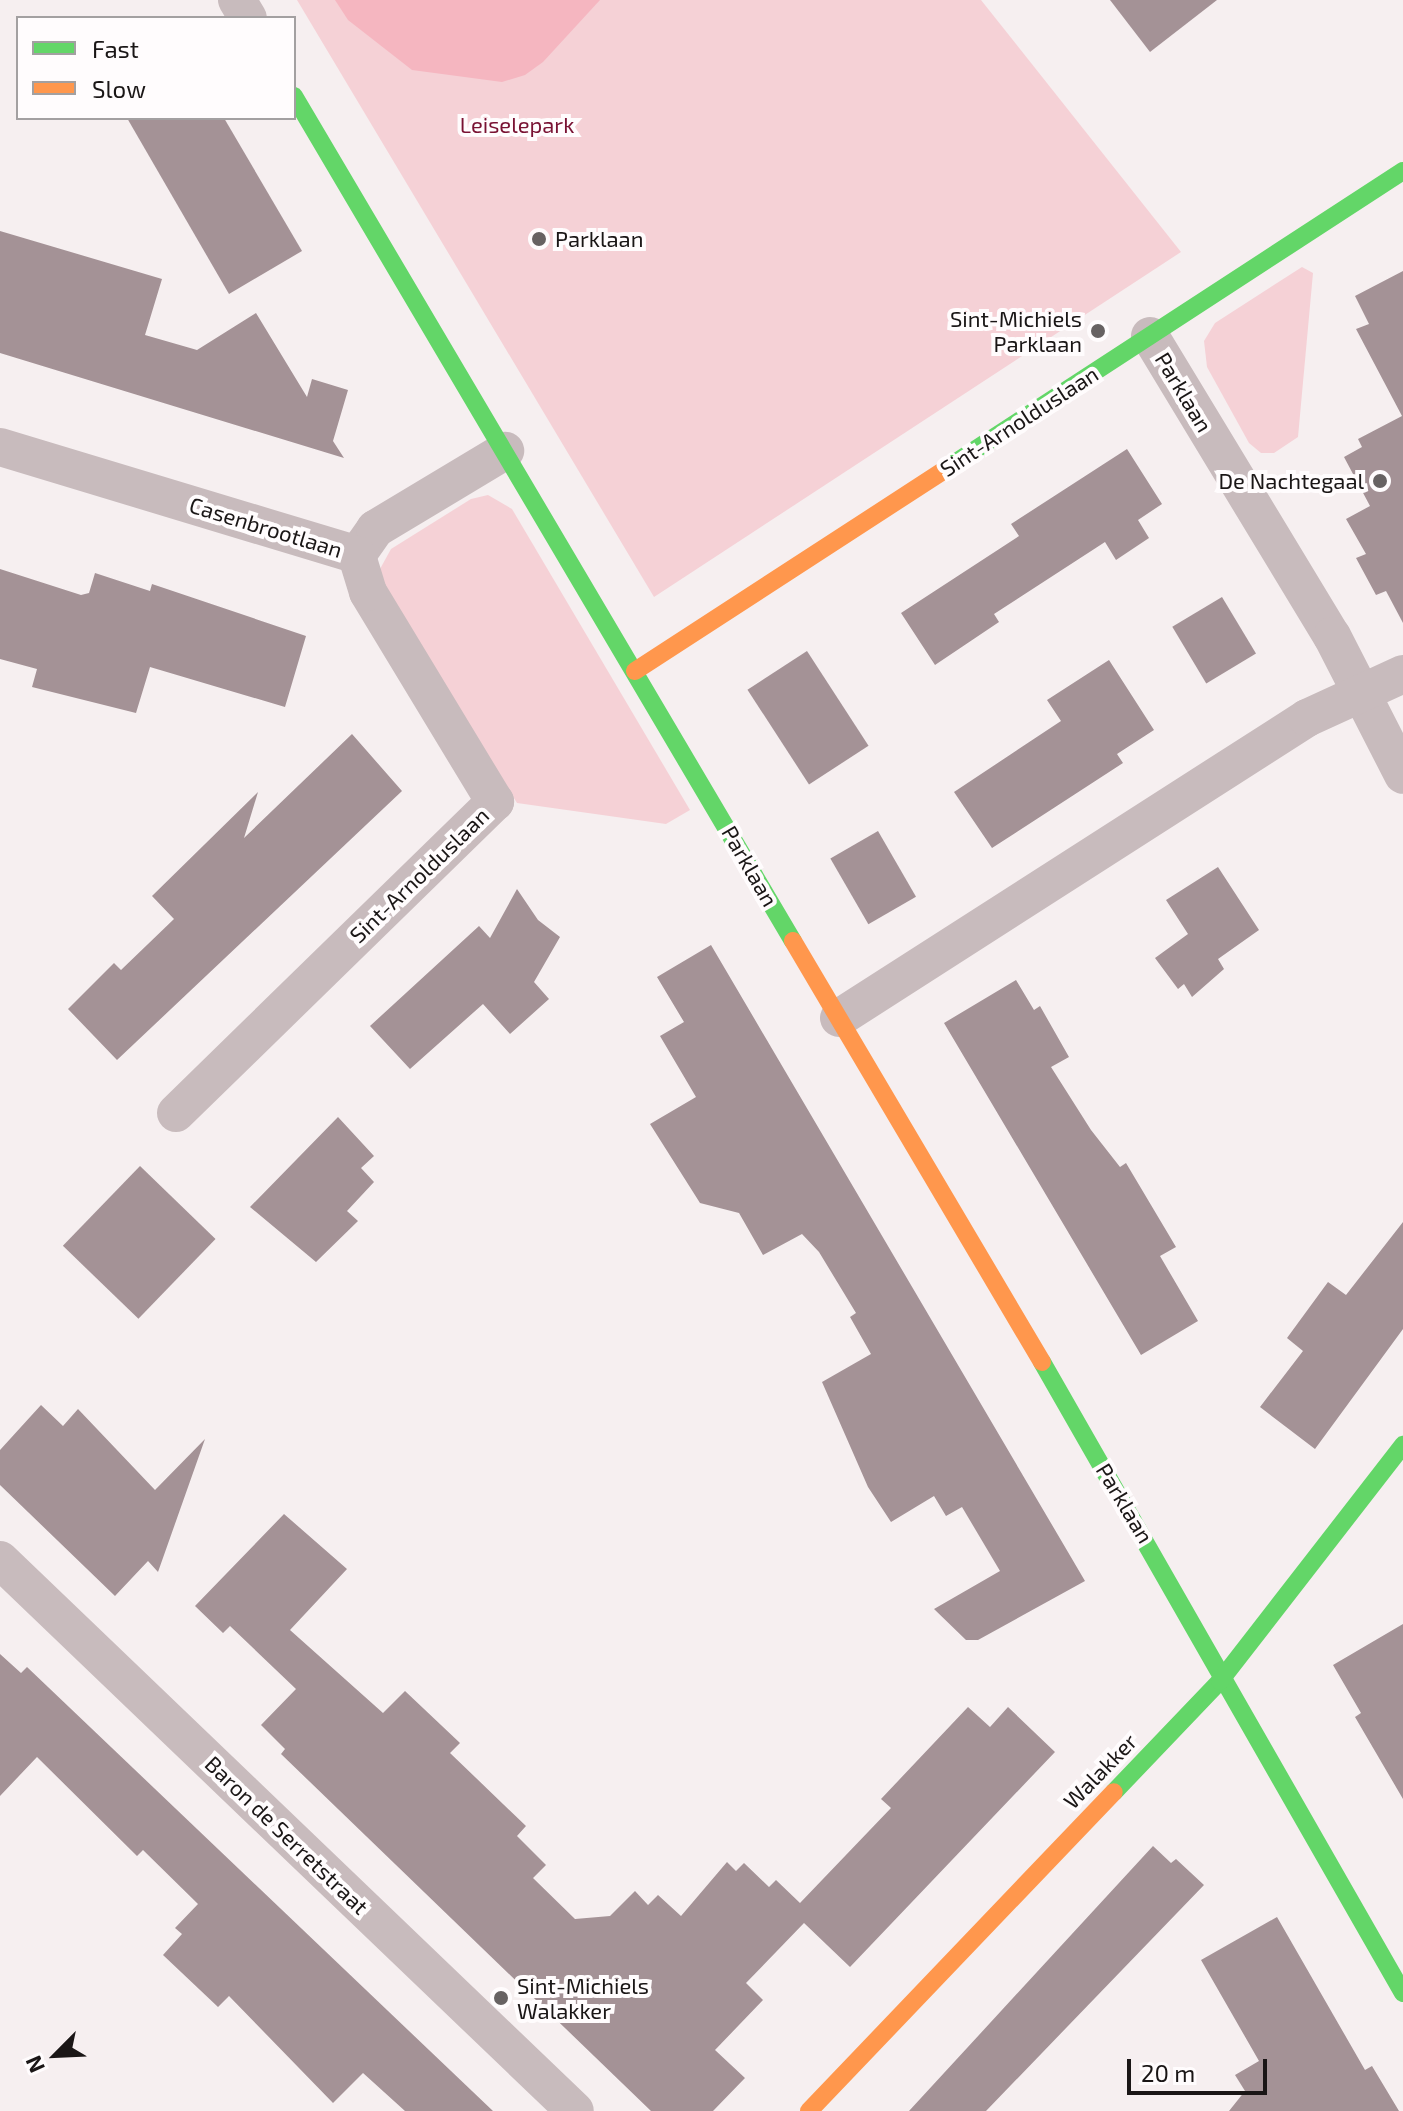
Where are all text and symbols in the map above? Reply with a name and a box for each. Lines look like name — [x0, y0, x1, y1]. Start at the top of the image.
legend — [16, 16, 296, 120]
text: Fast — [92, 34, 139, 63]
text: Slow — [92, 74, 146, 103]
park label: Leiselepark — [460, 112, 574, 138]
place label: Parklaan — [555, 226, 643, 252]
marker: Parklaan — [530, 230, 548, 248]
place label: Sint-Michiels Parklaan — [950, 305, 1082, 356]
marker: Sint-Michiels Parklaan — [1089, 322, 1107, 340]
street label: Parklaan — [1150, 347, 1218, 437]
street label: Sint-Arnolduslaan — [935, 360, 1103, 482]
place label: De Nachtegaal — [1218, 468, 1364, 494]
marker: De Nachtegaal — [1371, 472, 1389, 490]
street label: Casenbrootlaan — [186, 491, 346, 563]
street label: Sint-Arnolduslaan — [344, 802, 494, 948]
street label: Parklaan — [716, 821, 784, 911]
street label: Parklaan — [1091, 1458, 1159, 1548]
street label: Walakker — [1058, 1728, 1142, 1814]
street label: Baron de Serretstraat — [200, 1750, 374, 1920]
place label: Sint-Michiels Walakker — [517, 1972, 649, 2024]
marker: Sint-Michiels Walakker — [492, 1989, 510, 2007]
north arrow — [16, 2015, 96, 2095]
scale bar — [1131, 2043, 1271, 2093]
text: N — [19, 2052, 49, 2077]
text: 20 m — [1141, 2058, 1195, 2087]

